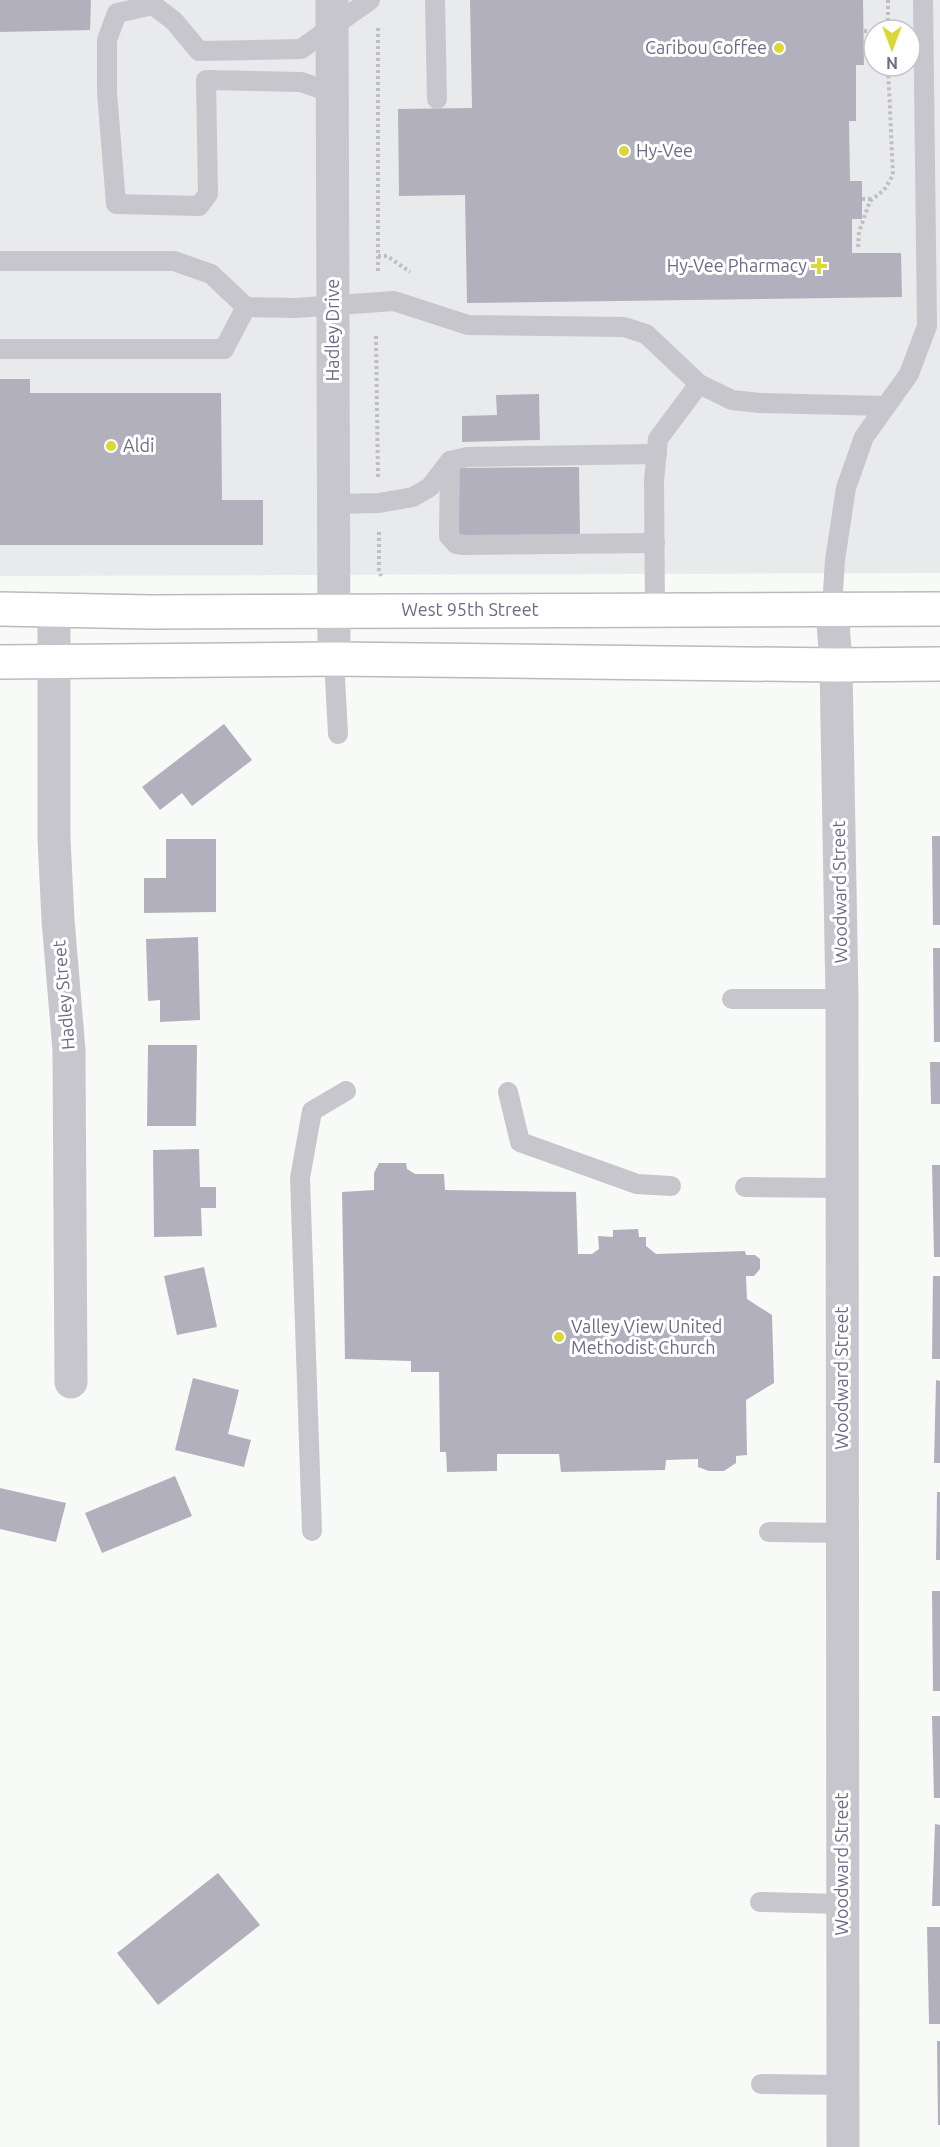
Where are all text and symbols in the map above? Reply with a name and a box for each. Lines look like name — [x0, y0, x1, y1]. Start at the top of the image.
north arrow — [862, 18, 922, 78]
place label: Caribou Coffee — [645, 37, 767, 57]
marker: Caribou Coffee — [772, 41, 786, 55]
text: N — [886, 54, 898, 72]
place label: Hy-Vee — [636, 140, 693, 160]
marker: Hy-Vee — [617, 144, 631, 158]
place label: Hy-Vee Pharmacy — [667, 255, 807, 275]
marker: Hy-Vee Pharmacy — [812, 259, 826, 273]
street label: Hadley Drive — [322, 279, 342, 381]
place label: Aldi — [123, 435, 154, 455]
marker: Aldi — [104, 439, 118, 453]
street label: West 95th Street — [401, 599, 539, 619]
street label: Woodward Street — [828, 820, 850, 964]
street label: Hadley Street — [48, 939, 78, 1051]
street label: Woodward Street — [831, 1307, 851, 1449]
place label: Valley View United Methodist Church — [571, 1316, 722, 1357]
marker: Valley View United Methodist Church — [552, 1330, 566, 1344]
street label: Woodward Street — [831, 1793, 851, 1935]

